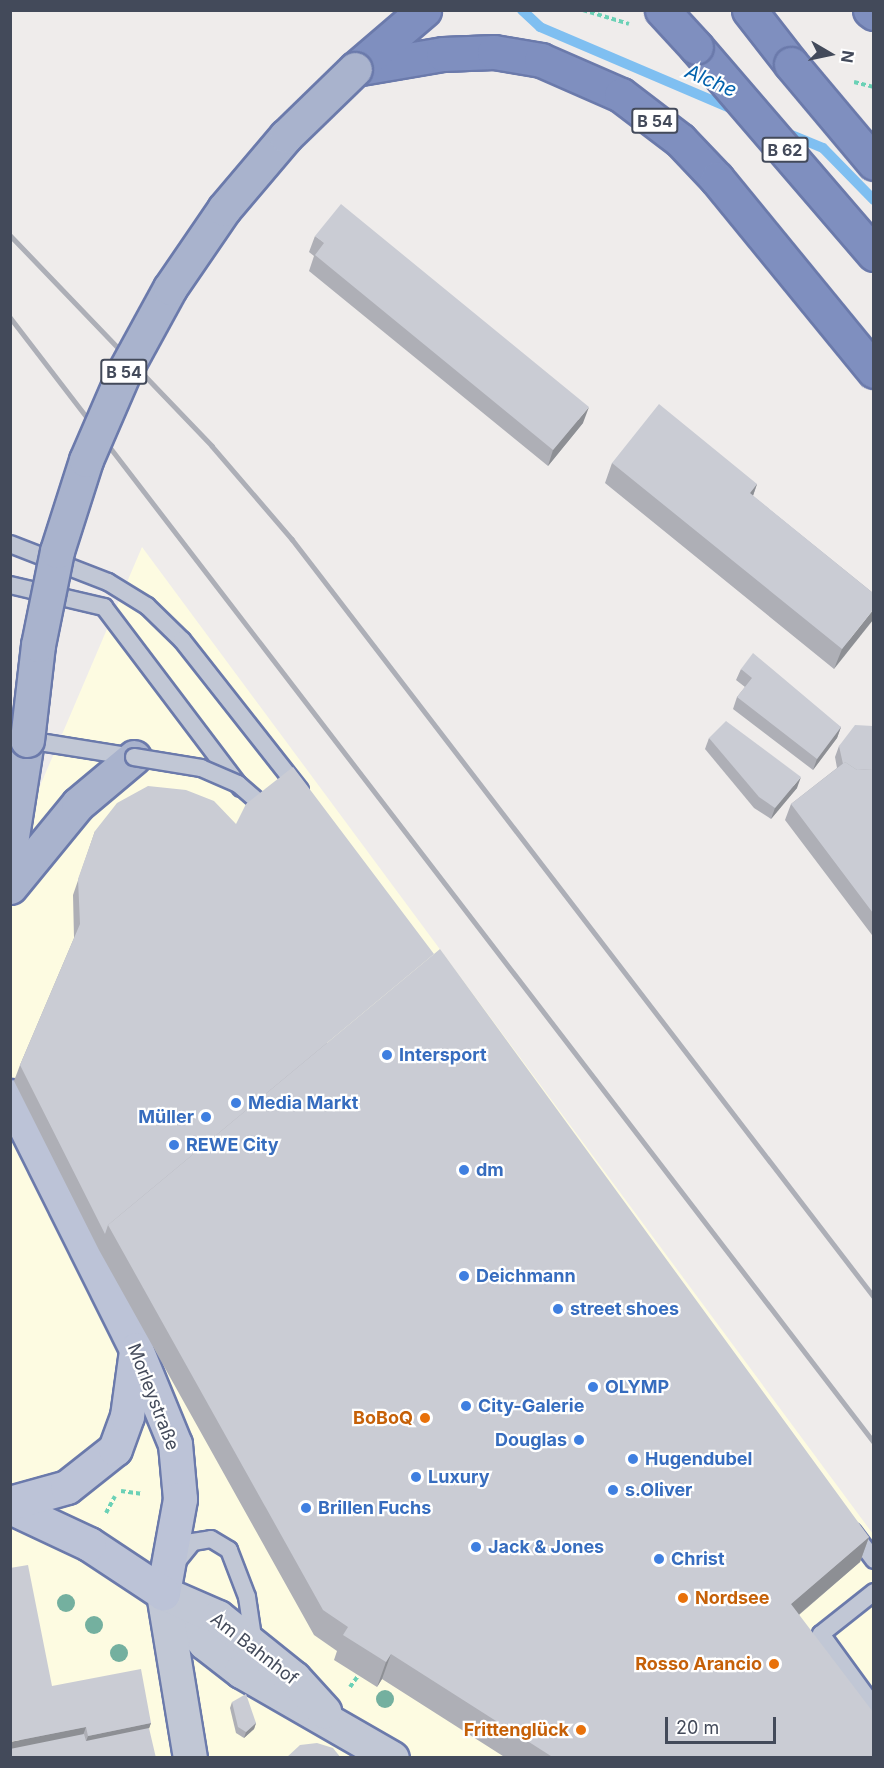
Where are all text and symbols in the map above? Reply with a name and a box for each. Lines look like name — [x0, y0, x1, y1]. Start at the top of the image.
north arrow — [800, 24, 860, 84]
text: N — [837, 49, 859, 64]
water label: Alche — [682, 60, 740, 102]
road number: B 54 — [631, 108, 679, 134]
road number: B 62 — [761, 137, 809, 163]
road number: B 54 — [100, 359, 148, 385]
place label: Intersport — [399, 1044, 486, 1066]
marker: Intersport — [380, 1048, 394, 1062]
place label: Media Markt — [248, 1092, 358, 1114]
marker: Media Markt — [229, 1096, 243, 1110]
place label: Müller — [138, 1106, 194, 1128]
marker: Müller — [199, 1110, 213, 1124]
place label: REWE City — [186, 1134, 279, 1156]
marker: REWE City — [167, 1138, 181, 1152]
place label: dm — [476, 1159, 504, 1181]
marker: dm — [457, 1163, 471, 1177]
place label: Deichmann — [476, 1265, 576, 1287]
marker: Deichmann — [457, 1269, 471, 1283]
place label: street shoes — [570, 1298, 679, 1320]
marker: street shoes — [551, 1302, 565, 1316]
street label: Morleystraße — [123, 1341, 183, 1453]
place label: OLYMP — [605, 1376, 669, 1398]
marker: OLYMP — [586, 1380, 600, 1394]
place label: City-Galerie — [478, 1395, 584, 1417]
marker: City-Galerie — [459, 1399, 473, 1413]
place label: BoBoQ — [353, 1407, 413, 1429]
marker: BoBoQ — [418, 1411, 432, 1425]
place label: Douglas — [495, 1429, 567, 1451]
marker: Douglas — [572, 1433, 586, 1447]
place label: Hugendubel — [645, 1448, 752, 1470]
marker: Hugendubel — [626, 1452, 640, 1466]
place label: Luxury — [428, 1466, 489, 1488]
marker: Luxury — [409, 1470, 423, 1484]
place label: s.Oliver — [625, 1479, 692, 1501]
marker: s.Oliver — [606, 1483, 620, 1497]
place label: Brillen Fuchs — [318, 1497, 431, 1519]
marker: Brillen Fuchs — [299, 1501, 313, 1515]
place label: Jack & Jones — [488, 1536, 604, 1558]
marker: Jack & Jones — [469, 1540, 483, 1554]
place label: Christ — [671, 1548, 725, 1570]
marker: Christ — [652, 1552, 666, 1566]
place label: Nordsee — [695, 1587, 770, 1609]
marker: Nordsee — [676, 1591, 690, 1605]
street label: Am Bahnhof — [206, 1608, 302, 1690]
place label: Rosso Arancio — [635, 1653, 762, 1675]
marker: Rosso Arancio — [767, 1657, 781, 1671]
scale bar — [668, 1705, 779, 1743]
text: 20 m — [676, 1717, 719, 1738]
place label: Frittenglück — [464, 1719, 569, 1741]
marker: Frittenglück — [574, 1723, 588, 1737]

